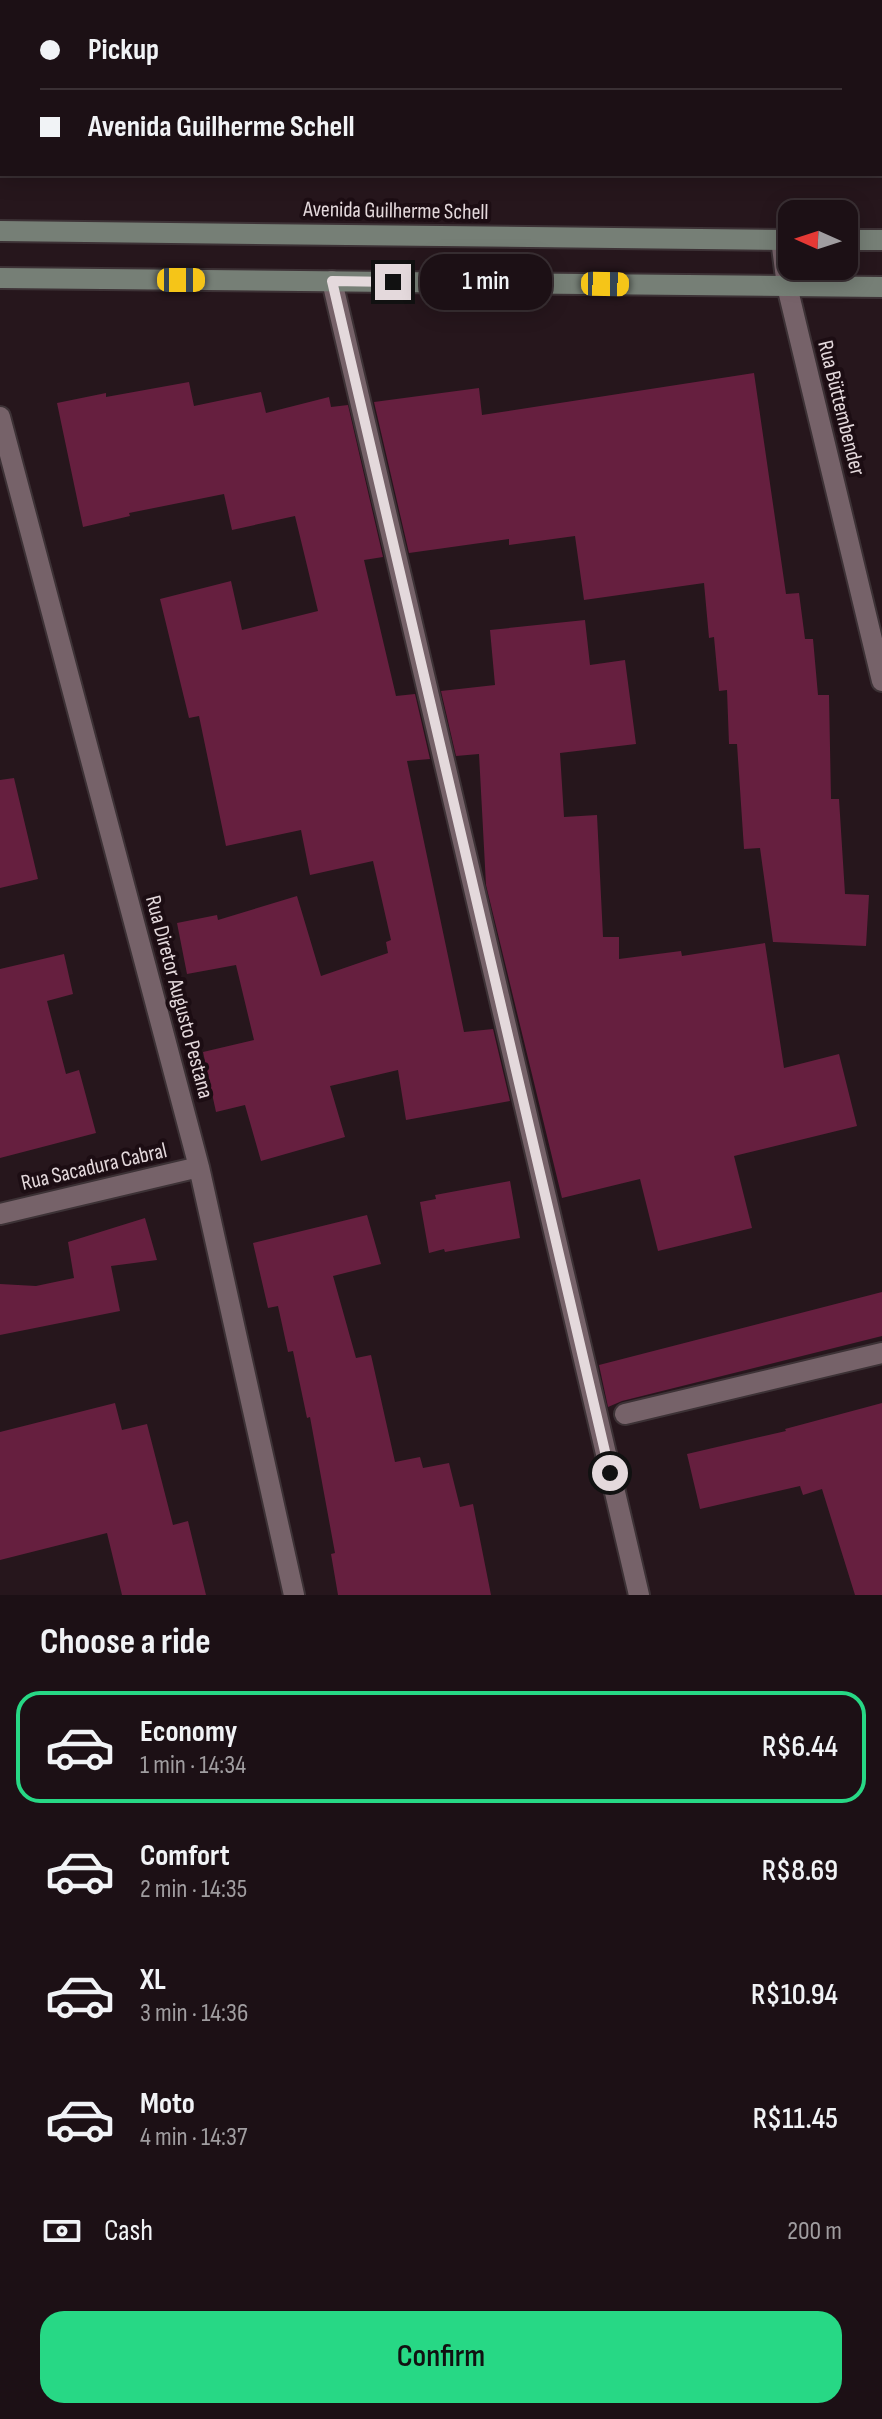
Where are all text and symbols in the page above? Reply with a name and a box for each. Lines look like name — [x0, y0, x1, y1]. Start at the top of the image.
text: Pickup — [88, 32, 159, 68]
text: Avenida Guilherme Schell — [88, 109, 355, 145]
street label: Avenida Guilherme Schell — [302, 196, 489, 226]
north arrow — [778, 200, 858, 280]
map controls — [778, 200, 858, 280]
callout: 1 min — [421, 254, 553, 310]
route end — [375, 264, 411, 300]
text: 1 min — [462, 266, 510, 297]
car — [157, 268, 205, 292]
car — [581, 272, 629, 296]
street label: Rua Büttembender — [811, 338, 871, 478]
street label: Rua Diretor Augusto Pestana — [139, 893, 219, 1101]
street label: Rua Sacadura Cabral — [18, 1137, 170, 1197]
route start — [592, 1455, 628, 1491]
text: Choose a ride — [40, 1621, 211, 1664]
icon: car — [44, 1711, 116, 1783]
text: Economy — [140, 1714, 237, 1750]
text: R$6.44 — [762, 1729, 838, 1765]
text: 1 min · 14:34 — [140, 1750, 246, 1781]
icon: car — [44, 1835, 116, 1907]
text: Comfort — [140, 1838, 230, 1874]
text: R$8.69 — [762, 1853, 838, 1889]
text: 2 min · 14:35 — [140, 1874, 247, 1905]
icon: car — [44, 1959, 116, 2031]
text: XL — [140, 1962, 166, 1998]
text: R$10.94 — [751, 1977, 838, 2013]
text: 3 min · 14:36 — [140, 1998, 248, 2029]
icon: car — [44, 2083, 116, 2155]
text: Moto — [140, 2086, 195, 2122]
text: R$11.45 — [753, 2101, 838, 2137]
text: 4 min · 14:37 — [140, 2122, 247, 2153]
icon: cash — [40, 2209, 84, 2253]
text: Cash — [104, 2213, 153, 2249]
text: 200 m — [787, 2216, 842, 2247]
button: Confirm — [40, 2311, 842, 2403]

